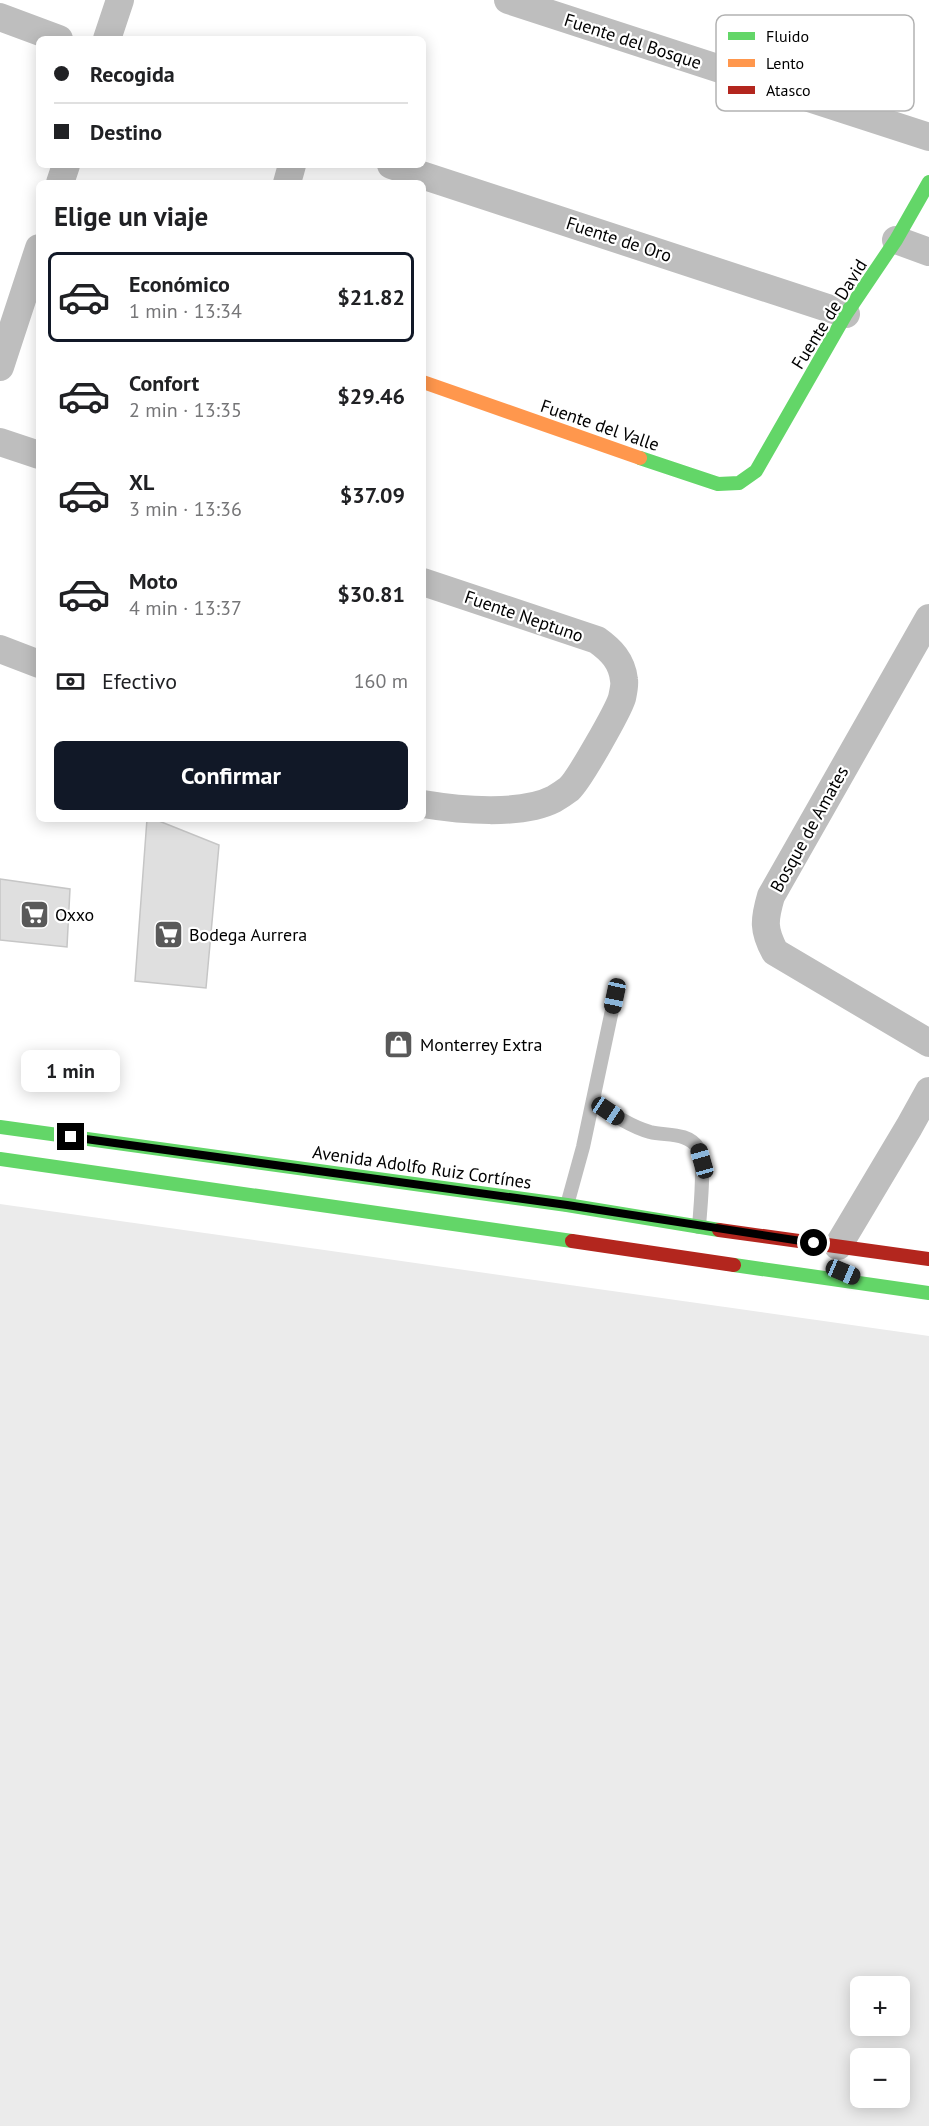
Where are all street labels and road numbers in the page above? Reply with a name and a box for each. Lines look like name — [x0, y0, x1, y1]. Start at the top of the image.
street label: Fuente del Bosque — [561, 8, 705, 74]
street label: Fuente de Oro — [563, 211, 675, 267]
street label: Fuente de David — [786, 255, 872, 373]
street label: Fuente del Valle — [538, 394, 662, 456]
street label: Fuente Neptuno — [462, 585, 586, 647]
street label: Bosque de Amates — [765, 762, 853, 896]
street label: Avenida Adolfo Ruiz Cortínes — [311, 1140, 533, 1194]

